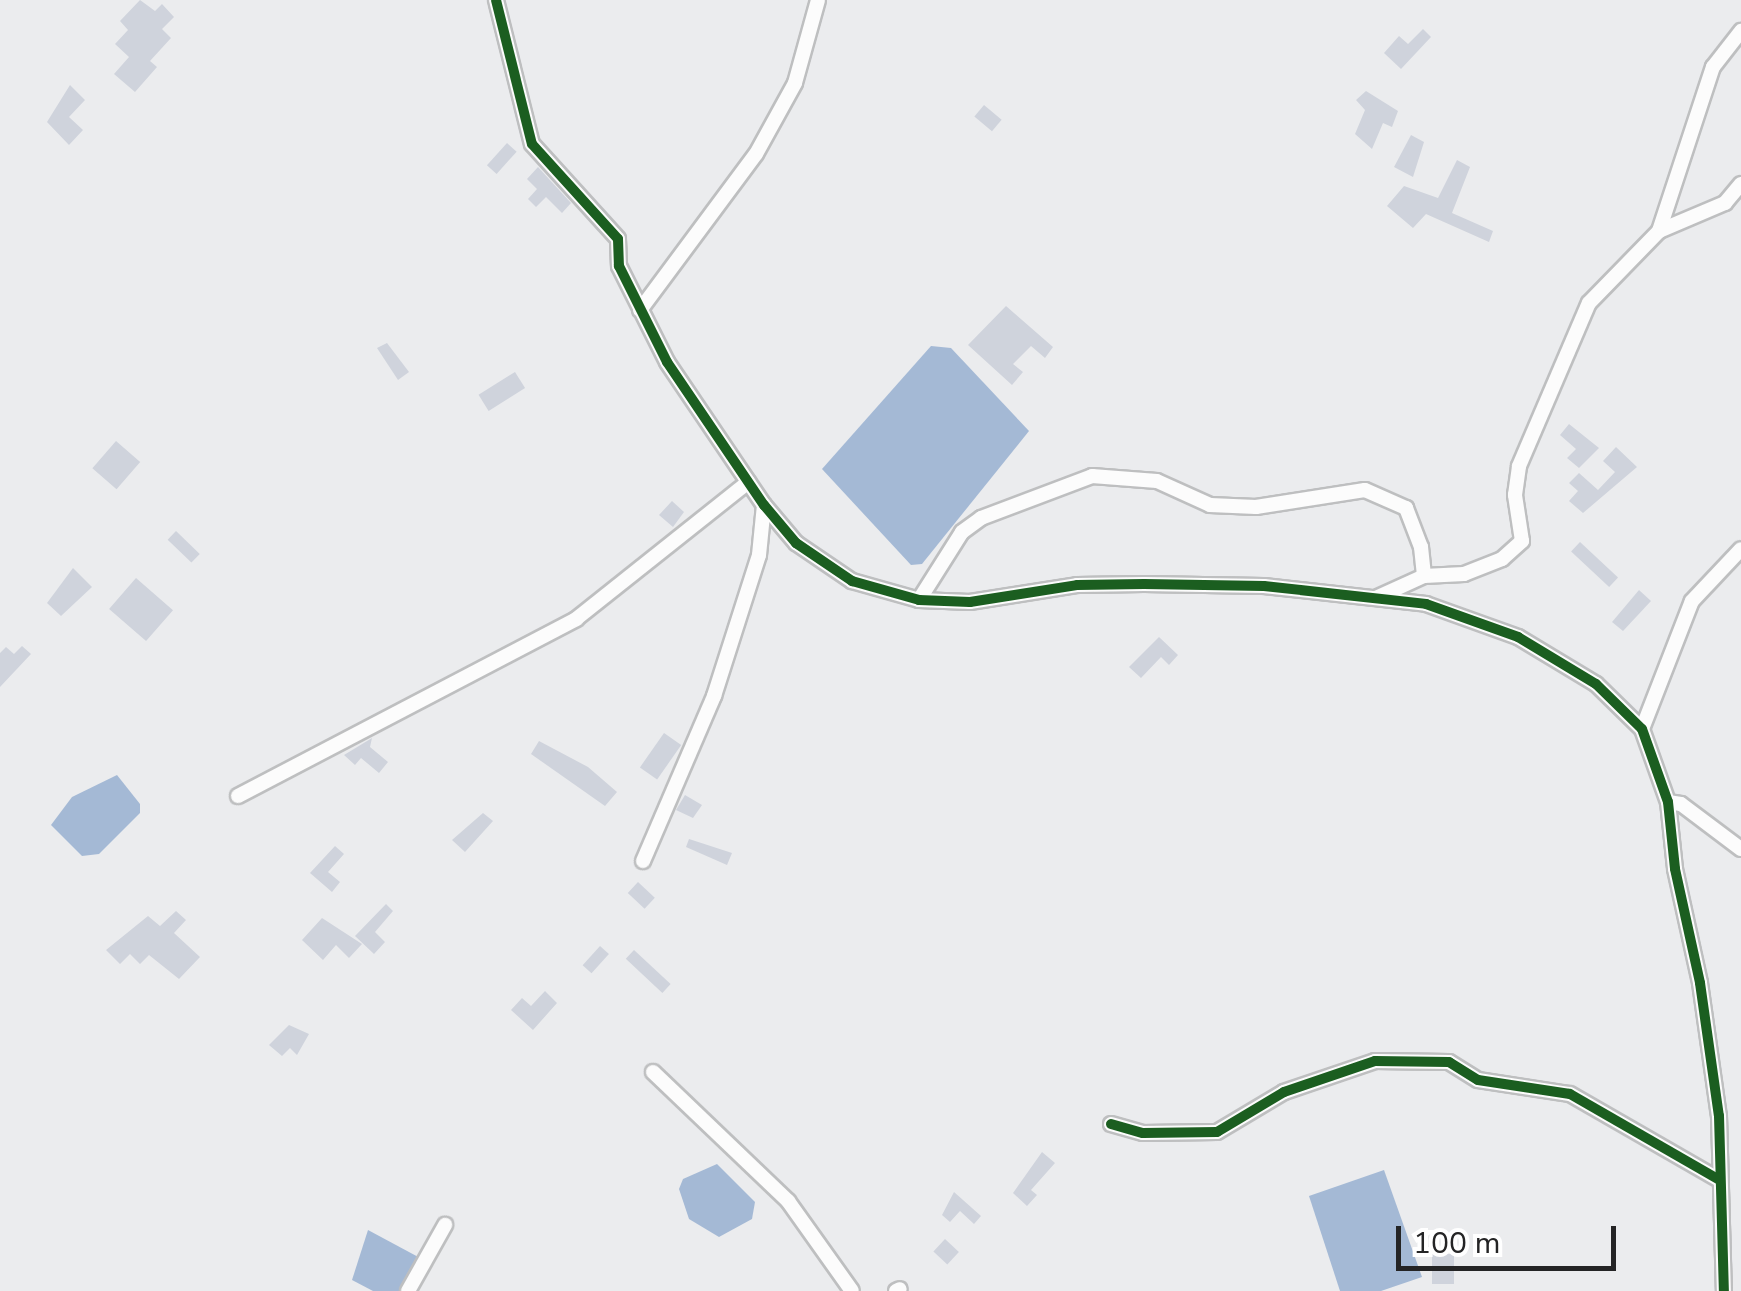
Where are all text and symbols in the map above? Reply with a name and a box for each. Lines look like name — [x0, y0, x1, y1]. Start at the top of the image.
scale bar — [1401, 1206, 1621, 1268]
text: 100 m — [1413, 1223, 1500, 1264]

